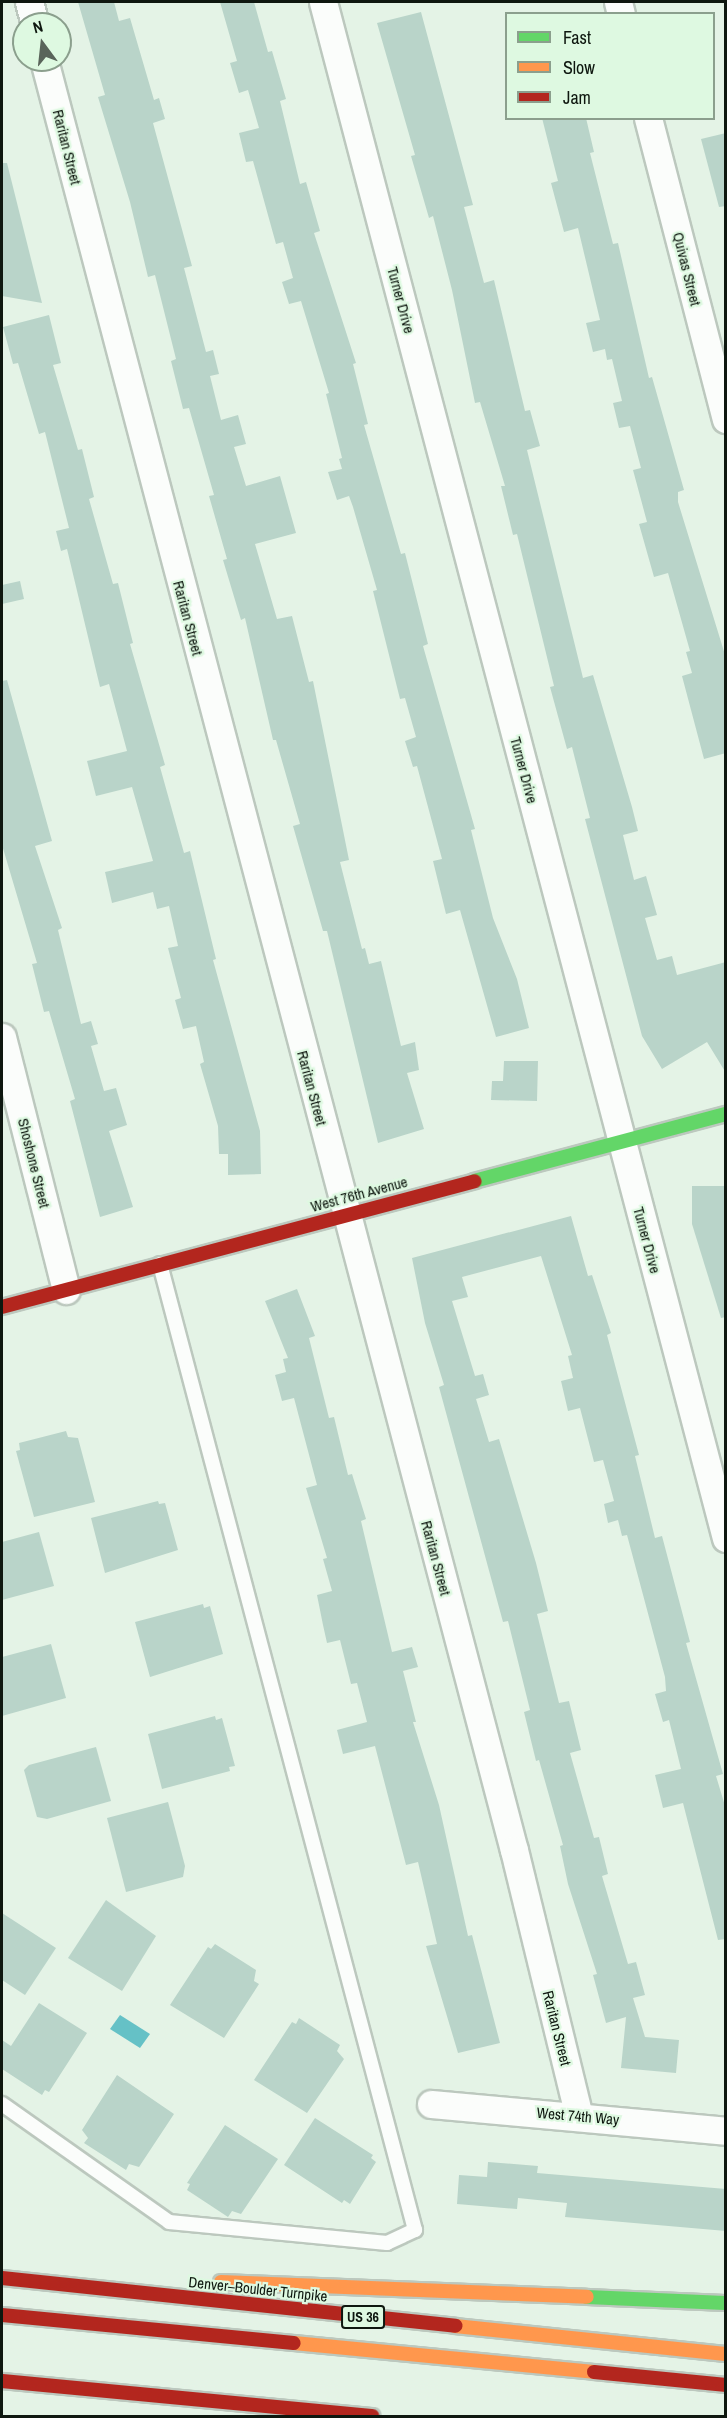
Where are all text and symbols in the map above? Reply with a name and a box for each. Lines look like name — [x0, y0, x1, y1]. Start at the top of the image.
north arrow — [12, 12, 72, 72]
legend — [505, 12, 715, 120]
text: N — [30, 15, 45, 38]
text: Fast — [563, 25, 591, 50]
text: Slow — [563, 55, 595, 80]
text: Jam — [563, 85, 591, 110]
street label: Raritan Street — [49, 108, 85, 186]
street label: Quivas Street — [669, 230, 705, 308]
street label: Turner Drive — [384, 265, 418, 335]
street label: Raritan Street — [169, 579, 207, 657]
street label: Turner Drive — [507, 735, 541, 805]
street label: Raritan Street — [293, 1049, 331, 1127]
street label: Shoshone Street — [14, 1116, 54, 1210]
street label: West 76th Avenue — [308, 1172, 410, 1216]
street label: Turner Drive — [630, 1205, 664, 1275]
street label: Raritan Street — [417, 1519, 455, 1597]
street label: Raritan Street — [539, 1989, 575, 2067]
street label: West 74th Way — [536, 2103, 620, 2129]
street label: Denver–Boulder Turnpike — [188, 2273, 328, 2305]
road number: US 36 — [340, 2306, 386, 2328]

